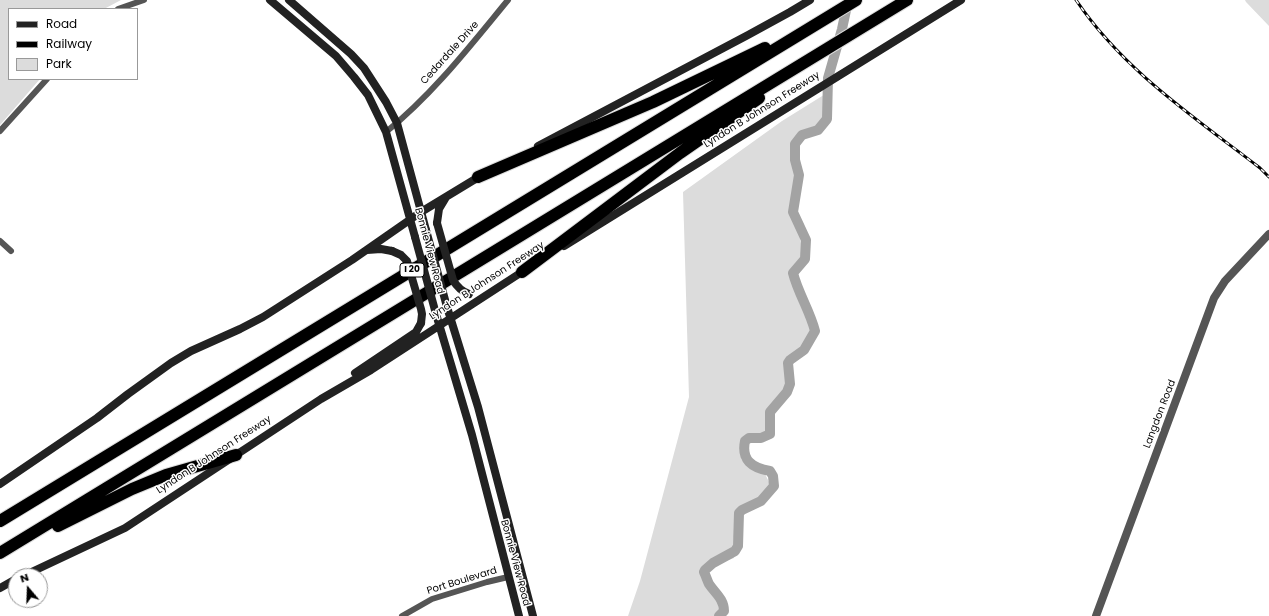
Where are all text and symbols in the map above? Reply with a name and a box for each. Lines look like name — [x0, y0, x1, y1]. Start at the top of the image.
legend — [8, 8, 138, 80]
text: Road — [46, 15, 77, 32]
street label: Cedardale Drive — [418, 19, 482, 87]
text: Railway — [46, 35, 92, 52]
text: Park — [46, 55, 72, 72]
street label: Lyndon B Johnson Freeway — [702, 69, 822, 151]
street label: Bonnie View Road — [412, 206, 446, 296]
street label: Lyndon B Johnson Freeway — [427, 239, 547, 323]
road number: I 20 — [400, 263, 424, 277]
street label: Langdon Road — [1141, 378, 1179, 450]
street label: Lyndon B Johnson Freeway — [154, 413, 274, 497]
street label: Bonnie View Road — [498, 518, 532, 608]
street label: Port Boulevard — [425, 565, 499, 597]
north arrow — [8, 568, 48, 608]
text: N — [18, 569, 31, 587]

